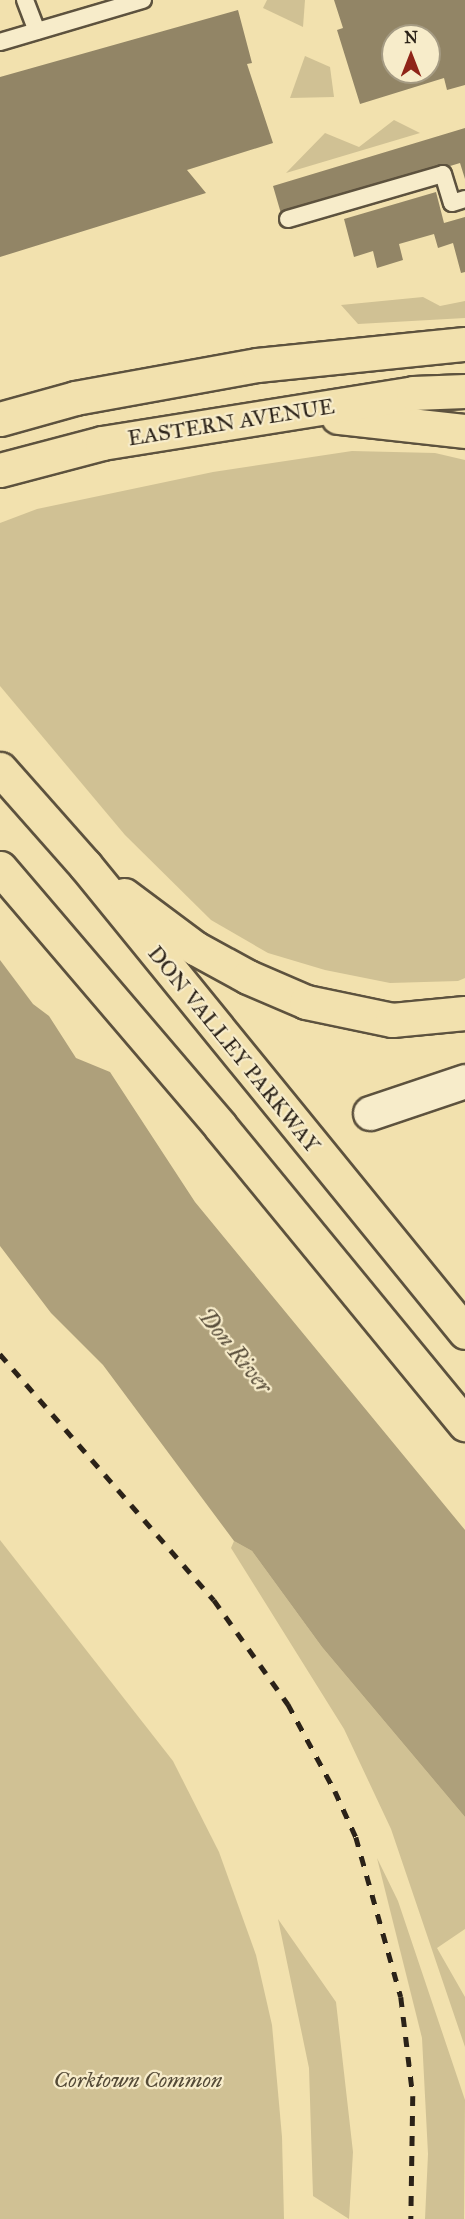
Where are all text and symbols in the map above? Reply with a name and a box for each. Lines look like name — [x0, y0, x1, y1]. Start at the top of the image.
north arrow — [381, 24, 441, 84]
text: N — [404, 28, 418, 47]
street label: EASTERN AVENUE — [126, 393, 336, 451]
street label: DON VALLEY PARKWAY — [142, 940, 326, 1158]
water label: Don River — [192, 1302, 278, 1400]
park label: Corktown Common — [54, 2067, 222, 2093]

